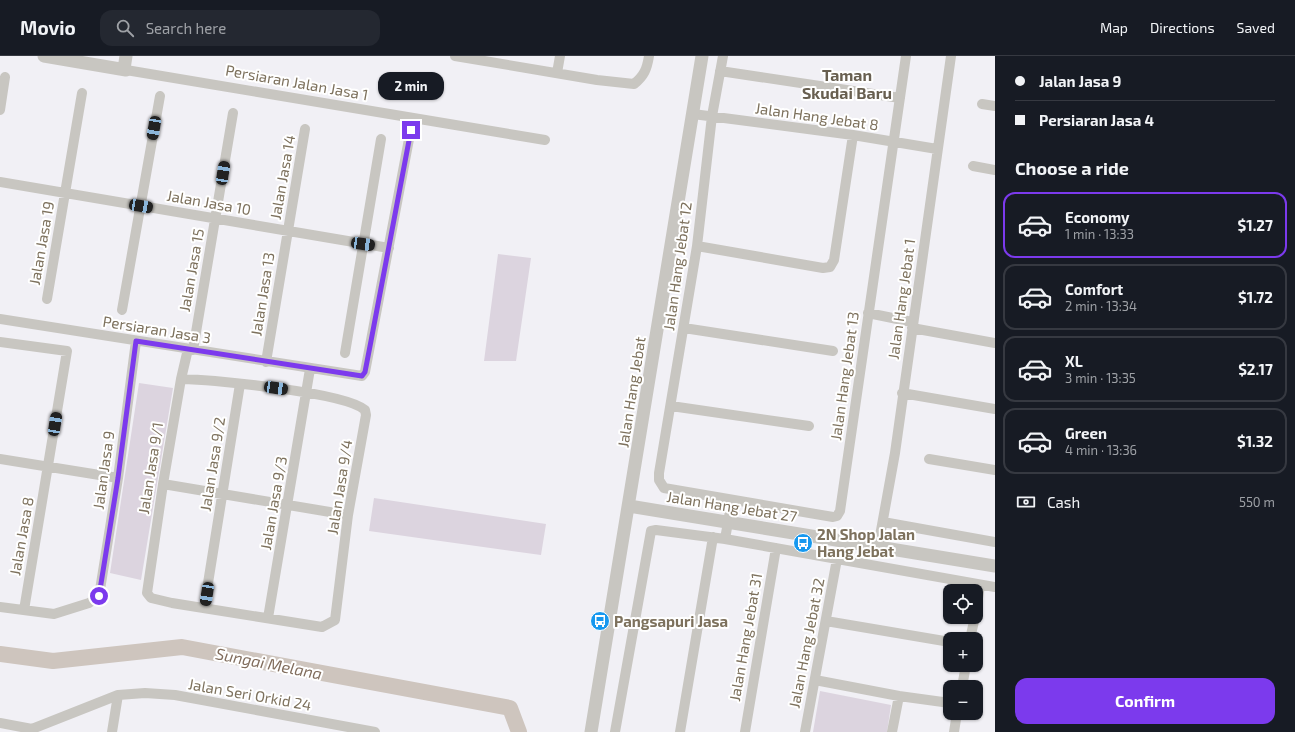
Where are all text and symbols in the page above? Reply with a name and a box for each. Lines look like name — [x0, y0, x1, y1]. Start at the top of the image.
search box — [100, 10, 380, 46]
text: Movio — [20, 16, 76, 39]
icon: search — [114, 17, 136, 39]
text: Search here — [146, 19, 226, 37]
text: Map — [1100, 19, 1128, 36]
text: Directions — [1150, 19, 1215, 36]
text: Saved — [1237, 19, 1275, 36]
street label: Persiaran Jalan Jasa 1 — [224, 61, 370, 103]
district label: Taman Skudai Baru — [802, 65, 892, 102]
callout: 2 min — [378, 72, 444, 100]
text: Jalan Jasa 9 — [1039, 72, 1121, 90]
text: 2 min — [394, 78, 428, 94]
street label: Jalan Hang Jebat 8 — [754, 98, 880, 134]
text: Persiaran Jasa 4 — [1039, 111, 1154, 129]
car — [146, 115, 162, 141]
route end — [402, 121, 420, 139]
street label: Jalan Jasa 14 — [266, 133, 298, 221]
text: Choose a ride — [1015, 157, 1129, 179]
car — [215, 160, 231, 186]
street label: Jalan Jasa 10 — [165, 186, 253, 218]
car — [128, 198, 154, 214]
street label: Jalan Jasa 19 — [25, 200, 57, 286]
street label: Jalan Hang Jebat 12 — [659, 200, 695, 332]
icon: car — [1017, 207, 1053, 243]
text: Economy — [1065, 208, 1130, 226]
text: $1.27 — [1238, 216, 1273, 234]
text: 1 min · 13:33 — [1065, 226, 1134, 242]
street label: Jalan Jasa 15 — [175, 227, 207, 313]
car — [350, 236, 376, 252]
street label: Jalan Hang Jebat 1 — [884, 238, 918, 360]
street label: Jalan Jasa 13 — [246, 251, 278, 337]
icon: car — [1017, 279, 1053, 315]
text: Comfort — [1065, 280, 1123, 298]
text: $1.72 — [1238, 288, 1273, 306]
text: 2 min · 13:34 — [1065, 298, 1137, 314]
street label: Jalan Hang Jebat 13 — [826, 310, 862, 442]
street label: Persiaran Jasa 3 — [102, 312, 212, 346]
street label: Jalan Hang Jebat — [613, 335, 649, 449]
icon: car — [1017, 351, 1053, 387]
text: XL — [1065, 352, 1083, 370]
text: $2.17 — [1238, 360, 1273, 378]
text: 3 min · 13:35 — [1065, 370, 1136, 386]
car — [263, 380, 289, 396]
car — [47, 411, 63, 437]
street label: Jalan Jasa 9/2 — [196, 416, 228, 512]
street label: Jalan Jasa 9/1 — [134, 421, 166, 515]
icon: car — [1017, 423, 1053, 459]
text: Green — [1065, 424, 1107, 442]
street label: Jalan Jasa 9 — [89, 430, 117, 510]
text: $1.32 — [1237, 432, 1273, 450]
street label: Jalan Jasa 9/4 — [323, 438, 355, 536]
text: 4 min · 13:36 — [1065, 442, 1137, 458]
street label: Jalan Jasa 9/3 — [256, 455, 290, 551]
street label: Jalan Hang Jebat 27 — [666, 487, 799, 525]
icon: cash — [1015, 491, 1037, 513]
text: Cash — [1047, 493, 1080, 511]
text: 550 m — [1239, 494, 1275, 510]
street label: Jalan Jasa 8 — [5, 495, 37, 577]
place label: 2N Shop Jalan Hang Jebat — [817, 525, 915, 560]
bus stop icon: 2N Shop Jalan Hang Jebat — [792, 532, 814, 554]
street label: Jalan Hang Jebat 31 — [725, 572, 765, 702]
street label: Jalan Hang Jebat 32 — [785, 576, 827, 710]
car — [199, 581, 215, 607]
map controls — [943, 584, 983, 720]
button: locate — [943, 584, 983, 624]
route start — [90, 587, 108, 605]
bus stop icon: Pangsapuri Jasa — [589, 610, 611, 632]
place label: Pangsapuri Jasa — [614, 612, 728, 630]
button: + — [943, 632, 983, 672]
water label: Sungai Melana — [214, 643, 324, 683]
street label: Jalan Seri Orkid 24 — [187, 674, 313, 714]
button: Confirm — [1015, 678, 1275, 724]
button: − — [943, 680, 983, 720]

